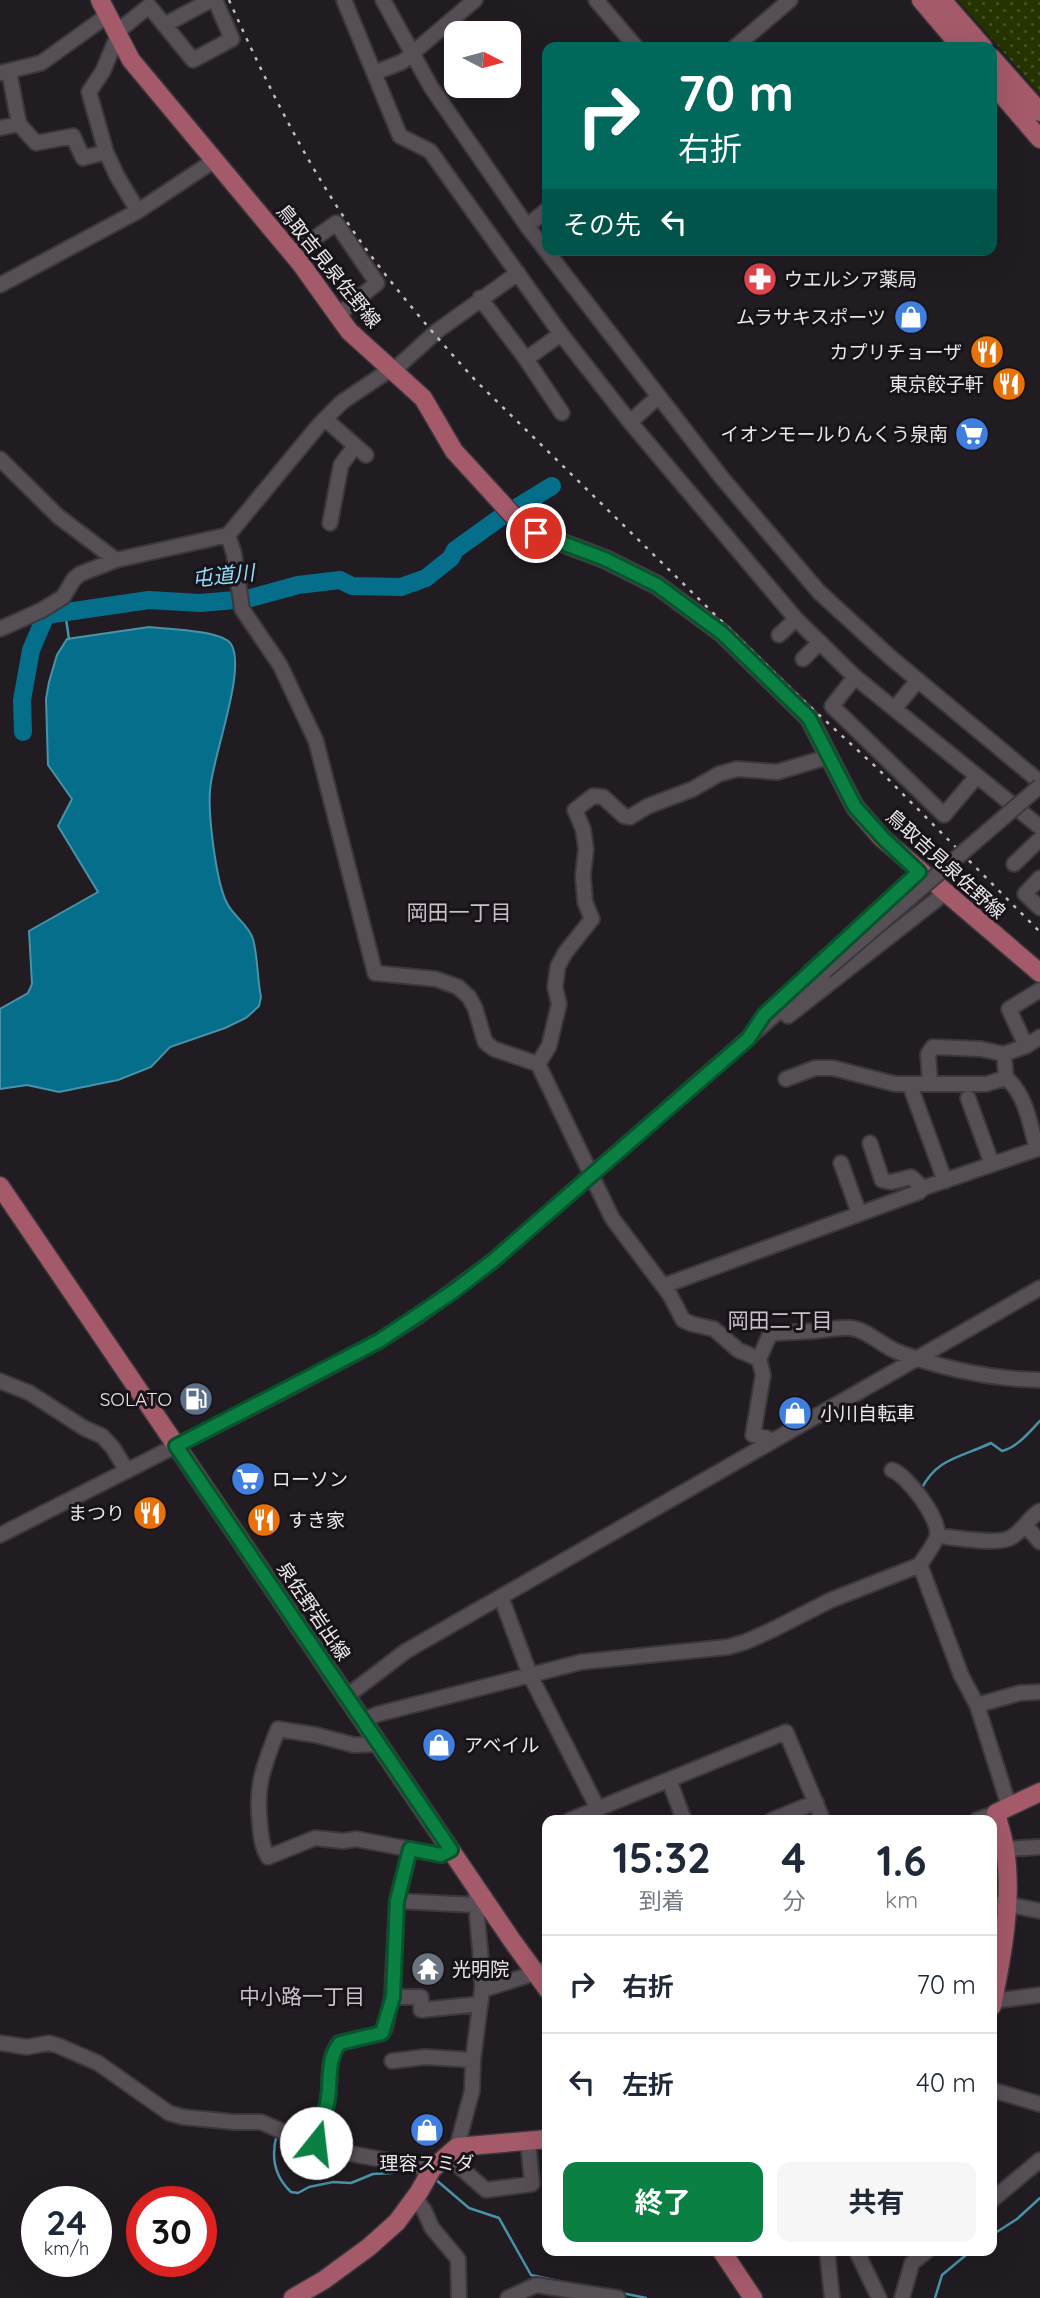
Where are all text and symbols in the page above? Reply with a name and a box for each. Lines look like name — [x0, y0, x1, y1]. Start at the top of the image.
north arrow — [444, 21, 522, 98]
map controls — [444, 21, 521, 98]
text: 70 m — [678, 62, 794, 123]
icon: right — [563, 70, 654, 161]
text: 右折 — [678, 128, 742, 168]
street label: 鳥取吉見泉佐野線 — [272, 199, 386, 333]
icon: left — [655, 203, 693, 241]
text: その先 — [563, 208, 641, 241]
pharmacy icon: ウエルシア薬局 — [741, 260, 779, 298]
place label: ウエルシア薬局 — [784, 267, 917, 291]
shop icon: ムラサキスポーツ — [892, 298, 930, 336]
place label: ムラサキスポーツ — [736, 305, 886, 329]
restaurant icon: カプリチョーザ — [968, 333, 1006, 371]
place label: カプリチョーザ — [829, 340, 962, 364]
restaurant icon: 東京餃子軒 — [990, 365, 1028, 403]
place label: 東京餃子軒 — [889, 372, 984, 396]
supermarket icon: イオンモールりんくう泉南 — [953, 415, 991, 453]
place label: イオンモールりんくう泉南 — [720, 422, 948, 446]
pin — [506, 503, 566, 563]
icon: arrive — [517, 514, 555, 552]
water label: 屯道川 — [190, 559, 258, 591]
street label: 鳥取吉見泉佐野線 — [881, 804, 1011, 924]
district label: 岡田一丁目 — [407, 899, 512, 925]
district label: 岡田二丁目 — [728, 1307, 833, 1333]
fuel station icon: SOLATO — [177, 1380, 215, 1418]
place label: SOLATO — [100, 1387, 172, 1411]
shop icon: 小川自転車 — [776, 1394, 814, 1432]
place label: 小川自転車 — [820, 1401, 915, 1425]
supermarket icon: ローソン — [229, 1460, 267, 1498]
place label: ローソン — [272, 1467, 348, 1491]
restaurant icon: まつり — [131, 1494, 169, 1532]
place label: まつり — [68, 1501, 125, 1525]
restaurant icon: すき家 — [245, 1501, 283, 1539]
place label: すき家 — [288, 1508, 345, 1532]
street label: 泉佐野岩出線 — [272, 1557, 356, 1665]
shop icon: アベイル — [420, 1726, 458, 1764]
place label: アベイル — [464, 1733, 540, 1757]
text: 15:32 — [612, 1831, 711, 1884]
text: 4 — [781, 1831, 806, 1884]
text: 1.6 — [877, 1834, 927, 1887]
text: km — [885, 1885, 918, 1914]
text: 到着 — [639, 1886, 685, 1915]
text: 分 — [782, 1886, 805, 1915]
temple icon: 光明院 — [409, 1950, 447, 1988]
place label: 光明院 — [452, 1957, 509, 1981]
icon: right — [563, 1965, 601, 2003]
text: 70 m — [916, 1968, 976, 2001]
text: 右折 — [622, 1970, 674, 2003]
district label: 中小路一丁目 — [239, 1983, 365, 2009]
icon: left — [563, 2063, 601, 2101]
text: 40 m — [916, 2066, 976, 2099]
text: 左折 — [622, 2068, 674, 2101]
position arrow — [279, 2106, 353, 2180]
shop icon: 理容スミダ — [408, 2111, 446, 2149]
place label: 理容スミダ — [379, 2151, 475, 2175]
button: 終了 — [563, 2162, 763, 2242]
button: 共有 — [777, 2162, 976, 2242]
speed limit sign: 30 — [126, 2186, 217, 2277]
text: 24 — [46, 2200, 87, 2244]
text: km/h — [44, 2237, 89, 2260]

